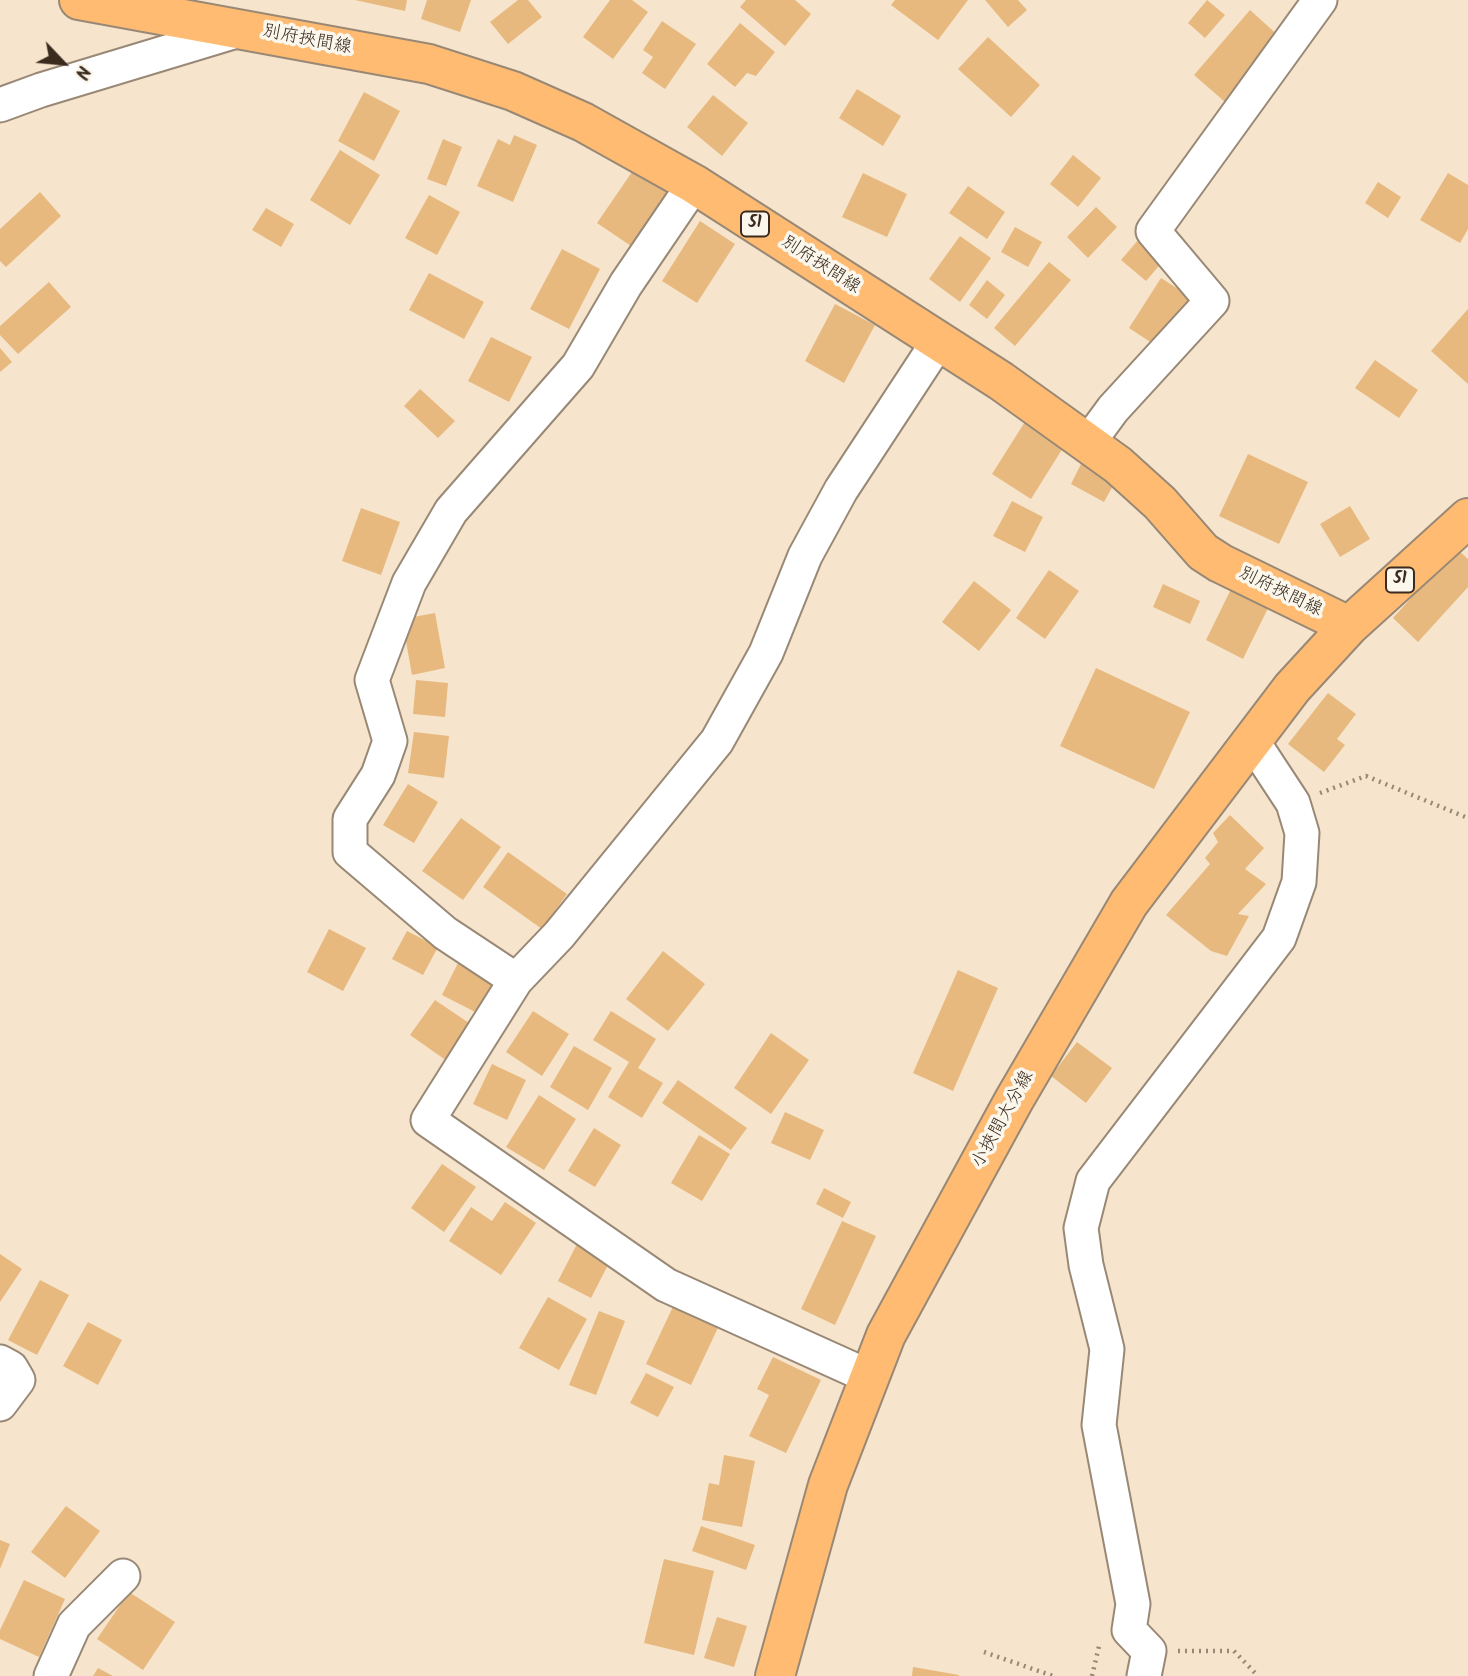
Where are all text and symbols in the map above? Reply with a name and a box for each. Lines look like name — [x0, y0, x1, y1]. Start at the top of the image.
street label: 別府挾間線 — [261, 22, 353, 60]
north arrow — [28, 28, 98, 98]
text: N — [66, 60, 98, 84]
road number: 51 — [741, 212, 769, 236]
street label: 別府挾間線 — [776, 232, 864, 300]
street label: 別府挾間線 — [1235, 564, 1325, 622]
road number: 51 — [1386, 568, 1414, 593]
street label: 小挾間大分線 — [968, 1068, 1040, 1172]

